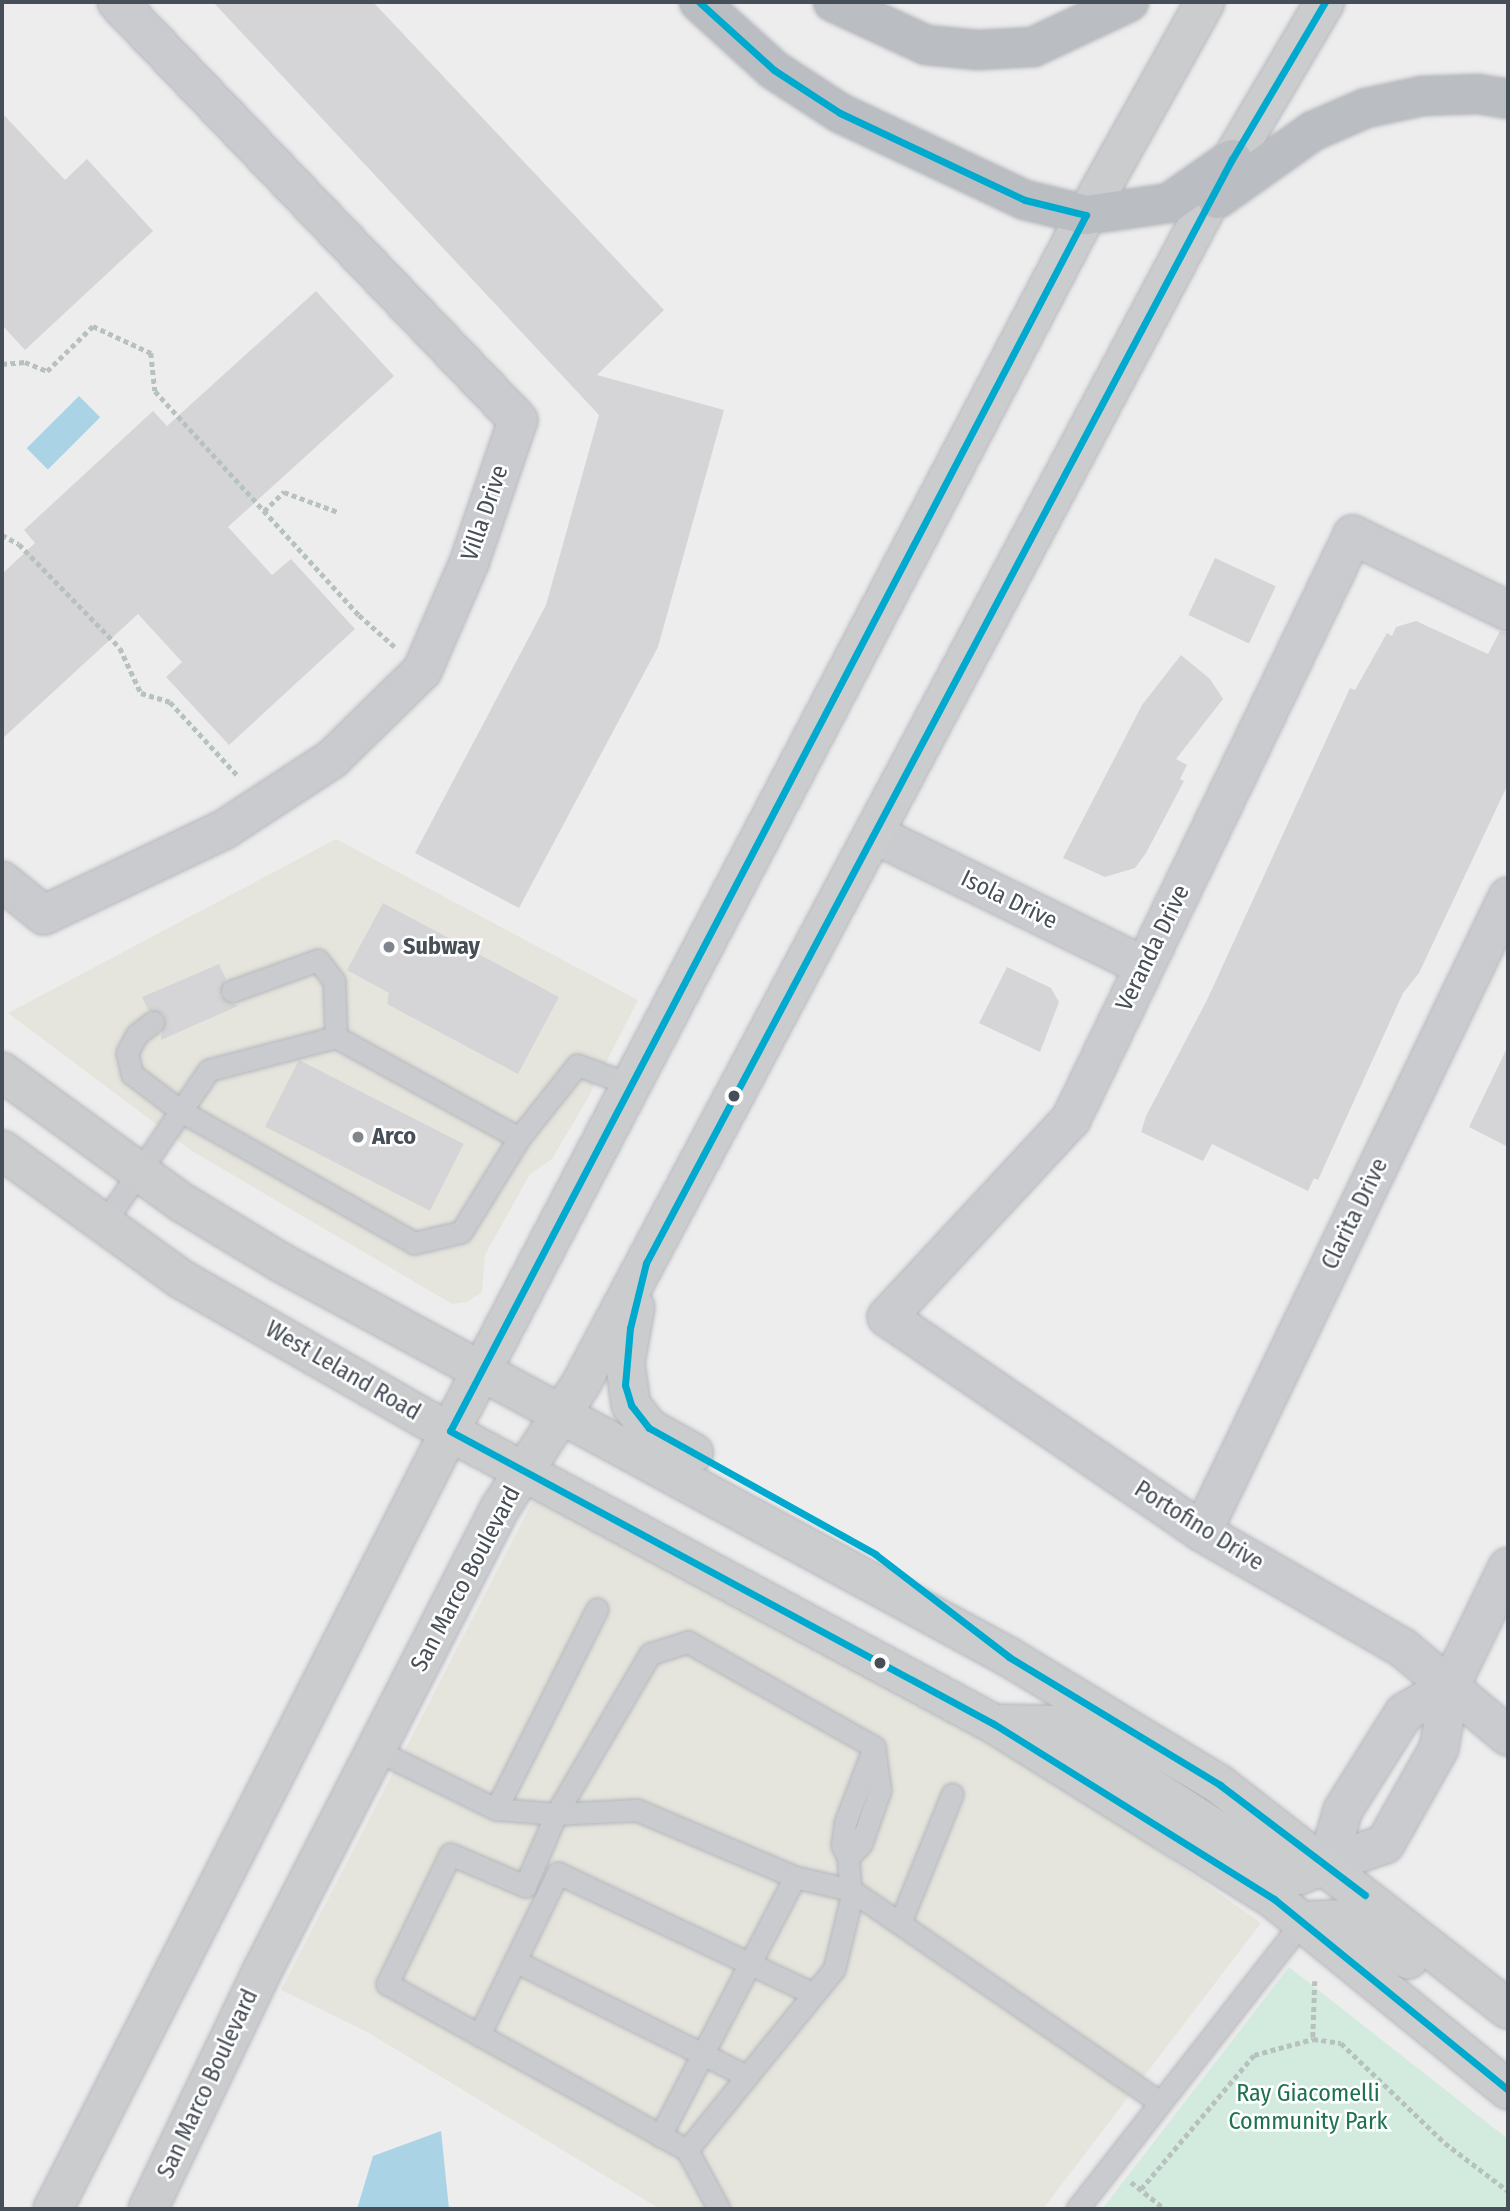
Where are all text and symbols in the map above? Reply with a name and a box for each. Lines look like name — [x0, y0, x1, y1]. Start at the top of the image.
street label: Villa Drive — [455, 461, 515, 565]
street label: Isola Drive — [956, 864, 1062, 936]
street label: Veranda Drive — [1110, 880, 1196, 1016]
place label: Subway — [403, 933, 480, 961]
marker: Subway — [381, 939, 397, 955]
unlabelled marker — [727, 1089, 741, 1103]
place label: Arco — [372, 1123, 416, 1151]
marker: Arco — [350, 1129, 366, 1145]
street label: Clarita Drive — [1316, 1154, 1394, 1274]
street label: West Leland Road — [260, 1315, 426, 1427]
street label: Portofino Drive — [1129, 1475, 1269, 1577]
street label: San Marco Boulevard — [405, 1482, 527, 1676]
unlabelled marker — [873, 1656, 887, 1670]
street label: San Marco Boulevard — [152, 1985, 264, 2183]
park label: Ray Giacomelli Community Park — [1228, 2080, 1388, 2136]

